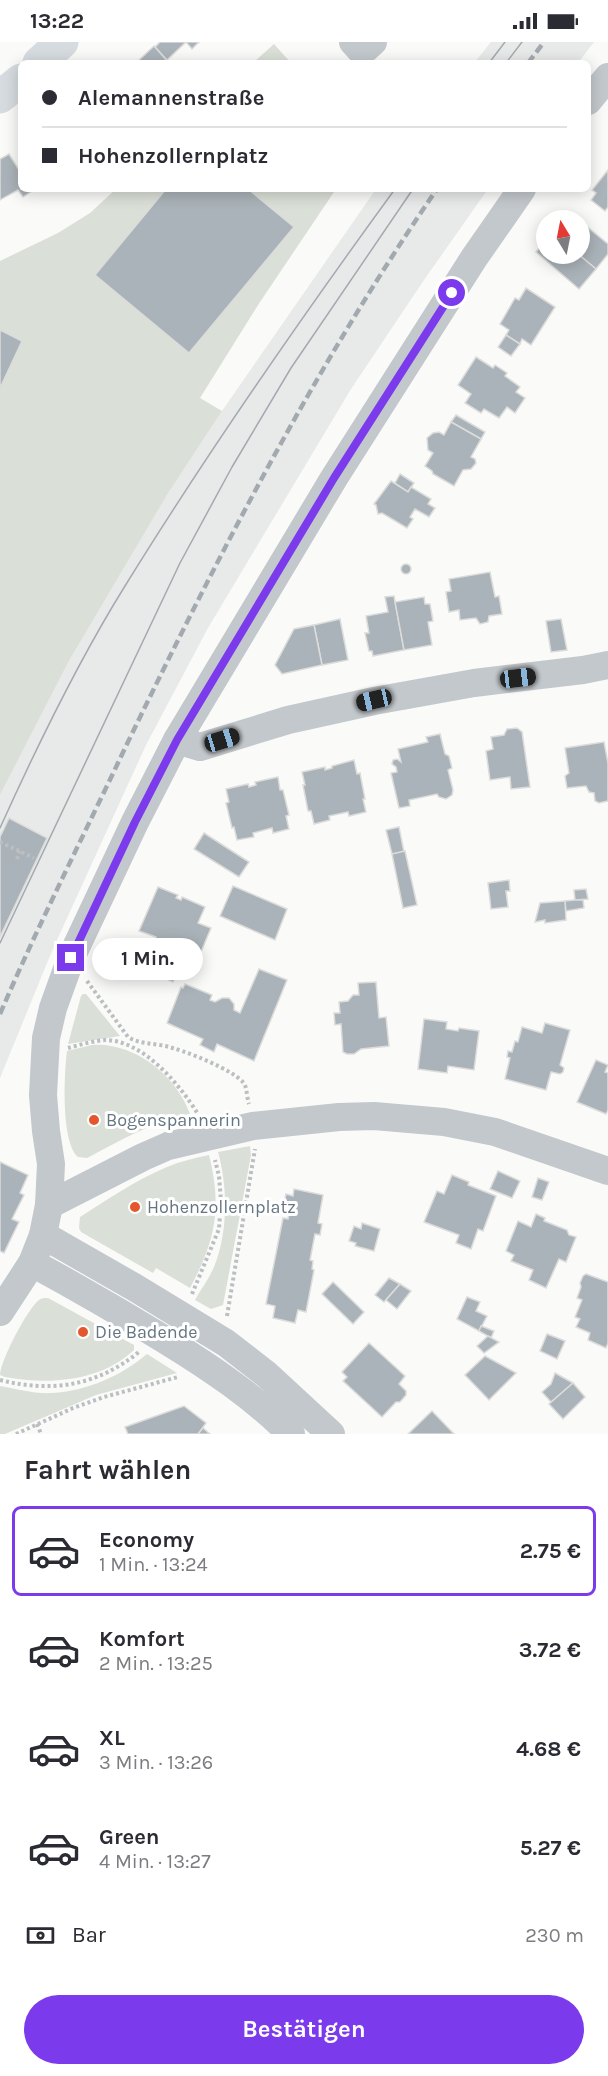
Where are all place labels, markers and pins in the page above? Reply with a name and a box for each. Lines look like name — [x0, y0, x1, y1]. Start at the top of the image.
place label: Bogenspannerin — [106, 1109, 241, 1131]
marker: Bogenspannerin — [87, 1113, 101, 1127]
place label: Hohenzollernplatz — [147, 1196, 296, 1218]
marker: Hohenzollernplatz — [128, 1200, 142, 1214]
place label: Die Badende — [95, 1321, 198, 1343]
marker: Die Badende — [76, 1325, 90, 1339]

